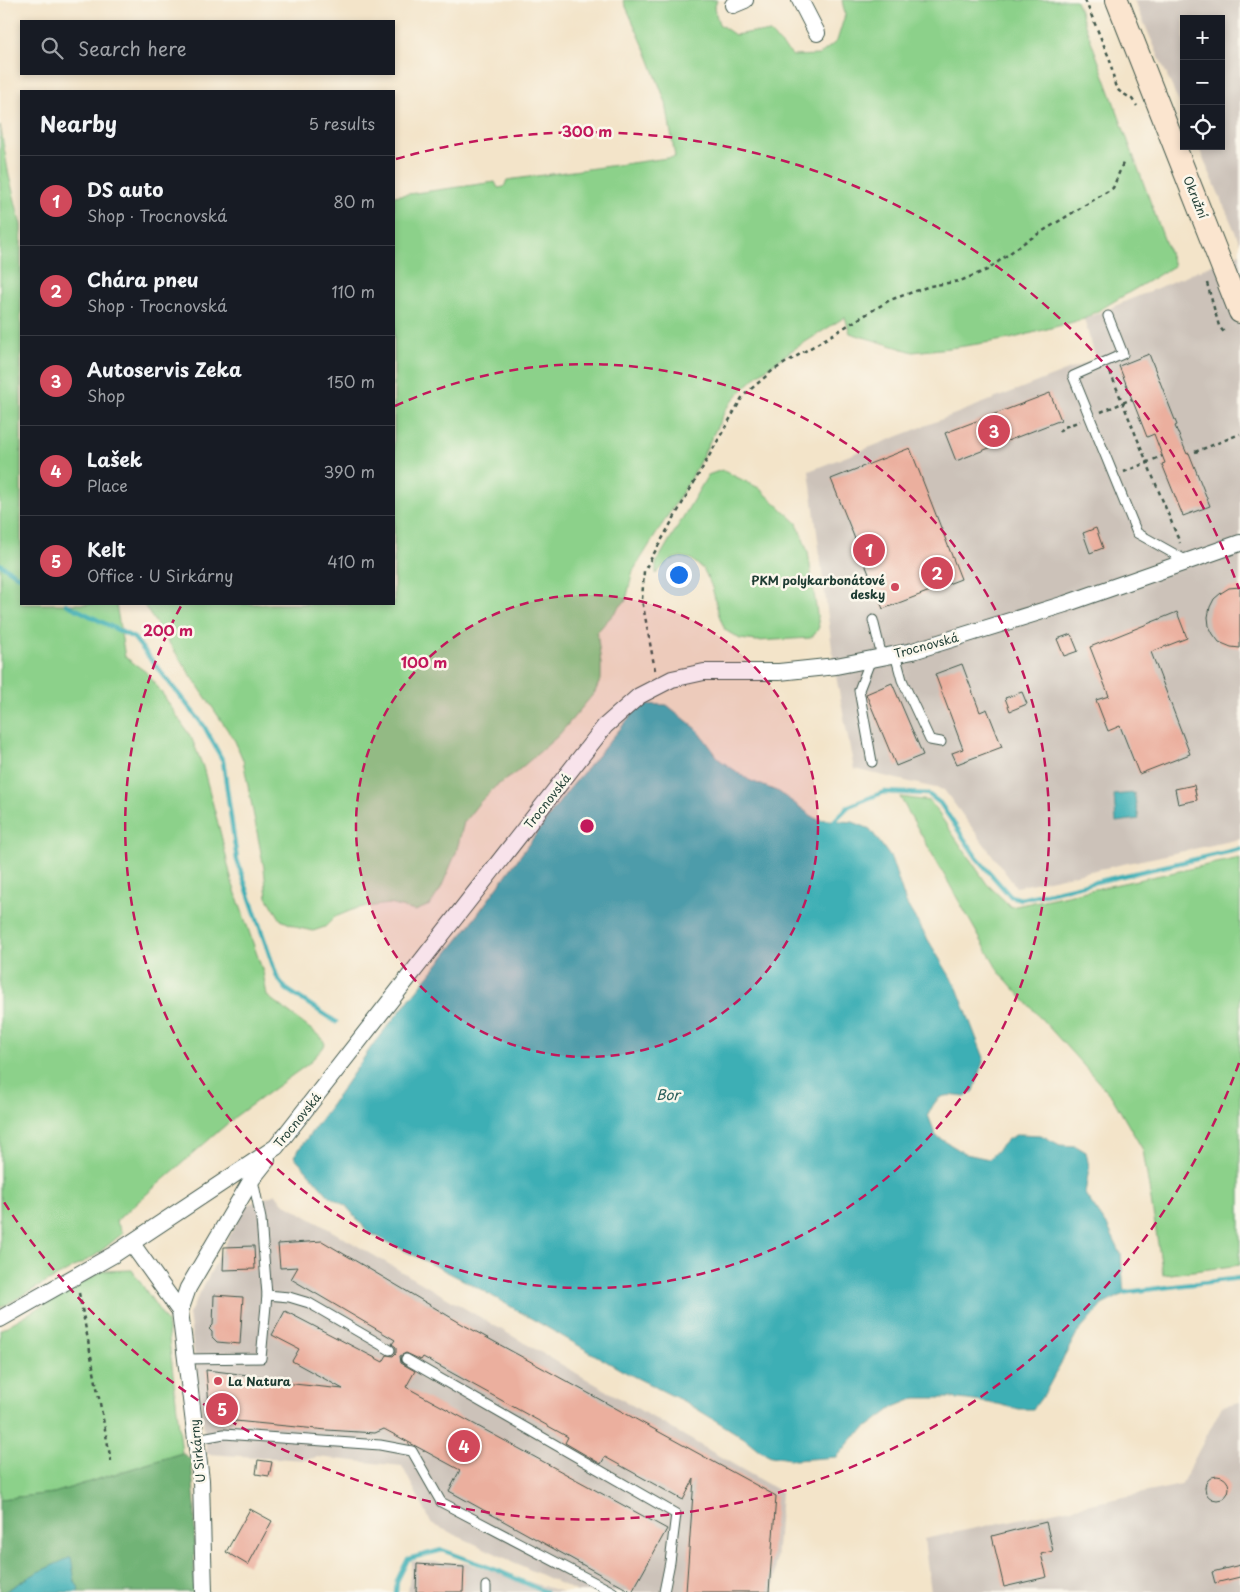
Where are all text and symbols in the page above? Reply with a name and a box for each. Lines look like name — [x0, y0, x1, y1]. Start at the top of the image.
map controls — [1180, 15, 1225, 150]
button: + — [1180, 15, 1225, 60]
search box — [20, 20, 395, 75]
icon: search — [38, 34, 66, 62]
text: Search here — [78, 34, 187, 62]
button: − — [1180, 60, 1225, 105]
button: locate — [1180, 105, 1225, 150]
text: Nearby — [40, 107, 117, 139]
text: 5 results — [308, 111, 375, 135]
text: 300 m — [562, 119, 612, 142]
street label: Okružní — [1179, 173, 1213, 221]
text: DS auto — [87, 175, 163, 203]
text: 1 — [52, 189, 60, 213]
text: 80 m — [333, 189, 375, 213]
text: Shop · Trocnovská — [87, 203, 227, 227]
text: Chára pneu — [87, 265, 199, 293]
text: 2 — [50, 279, 62, 303]
text: 110 m — [332, 279, 375, 303]
text: Shop · Trocnovská — [87, 293, 227, 317]
text: Autoservis Zeka — [87, 355, 242, 383]
text: 3 — [51, 369, 61, 393]
text: 150 m — [327, 369, 375, 393]
text: Shop — [87, 383, 125, 407]
pin: 3 — [978, 412, 1010, 450]
text: Lašek — [87, 445, 143, 473]
text: 4 — [51, 459, 61, 483]
text: 390 m — [324, 459, 375, 483]
text: Place — [87, 473, 128, 497]
pin: 1 — [853, 531, 885, 569]
text: Kelt — [87, 535, 126, 563]
text: 5 — [51, 549, 61, 573]
text: 410 m — [327, 549, 375, 573]
pin: 2 — [921, 554, 953, 592]
your location — [666, 562, 692, 588]
text: Office · U Sirkárny — [87, 563, 233, 587]
place label: PKM polykarbonátové desky — [751, 571, 885, 603]
marker: PKM polykarbonátové desky — [889, 581, 901, 593]
text: 200 m — [143, 618, 193, 641]
street label: Trocnovská — [892, 628, 961, 662]
text: 100 m — [401, 650, 447, 673]
street label: Trocnovská — [520, 769, 575, 833]
centre of rings — [578, 817, 596, 835]
water label: Bor — [656, 1084, 682, 1105]
street label: Trocnovská — [269, 1088, 325, 1151]
place label: La Natura — [228, 1372, 292, 1390]
marker: La Natura — [212, 1375, 224, 1387]
pin: 5 — [206, 1390, 238, 1428]
street label: U Sirkárny — [185, 1418, 209, 1484]
pin: 4 — [448, 1427, 480, 1465]

